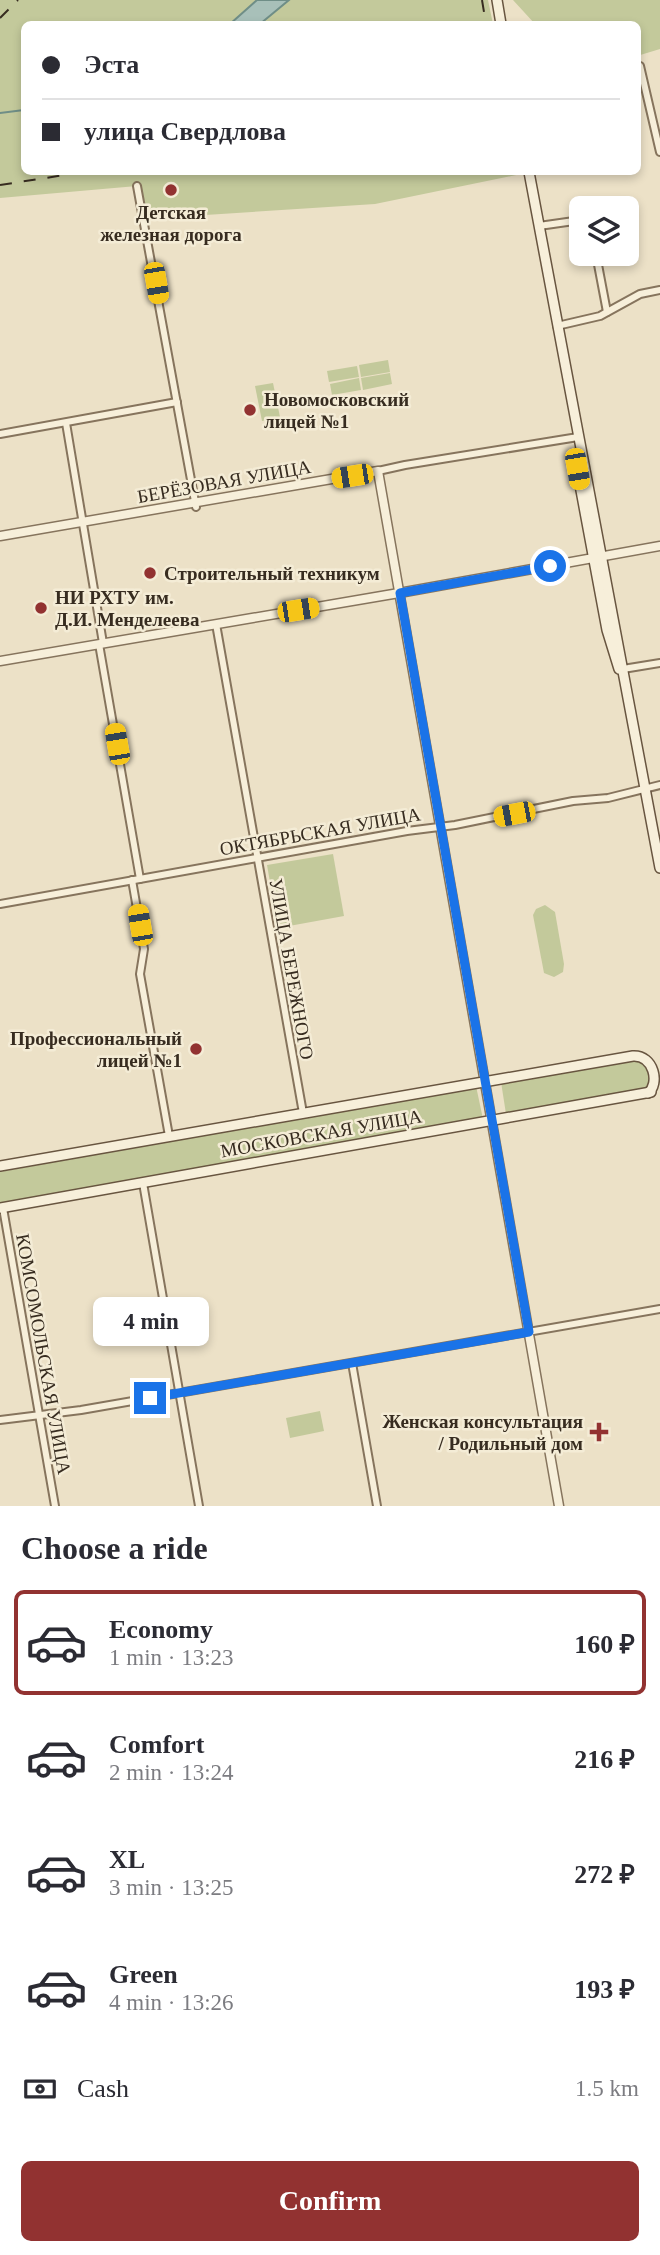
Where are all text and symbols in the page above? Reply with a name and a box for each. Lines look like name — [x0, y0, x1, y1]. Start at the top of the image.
text: Эста — [84, 50, 139, 79]
text: улица Свердлова — [84, 117, 286, 146]
marker: Детская железная дорога — [163, 182, 179, 198]
map controls — [569, 196, 639, 266]
button: layers — [569, 196, 639, 266]
place label: Детская железная дорога — [100, 202, 242, 245]
car — [143, 260, 170, 306]
place label: Новомосковский лицей №1 — [264, 389, 409, 432]
marker: Новомосковский лицей №1 — [242, 402, 258, 418]
car — [564, 446, 591, 492]
street label: БЕРЁЗОВАЯ УЛИЦА — [136, 456, 313, 507]
car — [330, 462, 375, 490]
route start — [534, 550, 566, 582]
place label: Строительный техникум — [164, 563, 380, 584]
marker: Строительный техникум — [142, 565, 158, 581]
place label: НИ РХТУ им. Д.И. Менделеева — [55, 587, 200, 630]
car — [276, 596, 321, 624]
marker: НИ РХТУ им. Д.И. Менделеева — [33, 600, 49, 616]
car — [104, 721, 131, 767]
car — [492, 800, 537, 828]
street label: ОКТЯБРЬСКАЯ УЛИЦА — [218, 803, 422, 860]
street label: УЛИЦА БЕРЕЖНОГО — [265, 877, 318, 1061]
car — [127, 902, 154, 948]
place label: Профессиональный лицей №1 — [10, 1028, 182, 1071]
marker: Профессиональный лицей №1 — [188, 1041, 204, 1057]
street label: МОСКОВСКАЯ УЛИЦА — [219, 1105, 424, 1162]
street label: КОМСОМОЛЬСКАЯ УЛИЦА — [12, 1232, 75, 1476]
callout: 4 min — [92, 1296, 208, 1346]
text: 4 min — [123, 1309, 179, 1334]
route end — [134, 1382, 166, 1414]
place label: Женская консультация / Родильный дом — [383, 1411, 583, 1454]
marker: Женская консультация / Родильный дом — [589, 1422, 609, 1442]
text: Choose a ride — [21, 1530, 208, 1566]
icon: car — [25, 1611, 88, 1674]
text: Economy — [109, 1615, 213, 1644]
text: 160 ₽ — [574, 1630, 635, 1659]
text: 1 min · 13:23 — [109, 1645, 234, 1670]
icon: car — [25, 1726, 88, 1789]
text: Comfort — [109, 1730, 204, 1759]
text: 216 ₽ — [574, 1745, 635, 1774]
text: 2 min · 13:24 — [109, 1760, 234, 1785]
icon: car — [25, 1841, 88, 1904]
text: XL — [109, 1845, 145, 1874]
text: 272 ₽ — [574, 1860, 635, 1889]
text: 3 min · 13:25 — [109, 1875, 234, 1900]
icon: car — [25, 1956, 88, 2019]
text: Green — [109, 1960, 178, 1989]
text: 193 ₽ — [574, 1975, 635, 2004]
text: 4 min · 13:26 — [109, 1990, 234, 2015]
icon: cash — [21, 2070, 59, 2108]
text: Cash — [77, 2074, 129, 2103]
text: 1.5 km — [575, 2076, 639, 2101]
button: Confirm — [21, 2161, 639, 2241]

